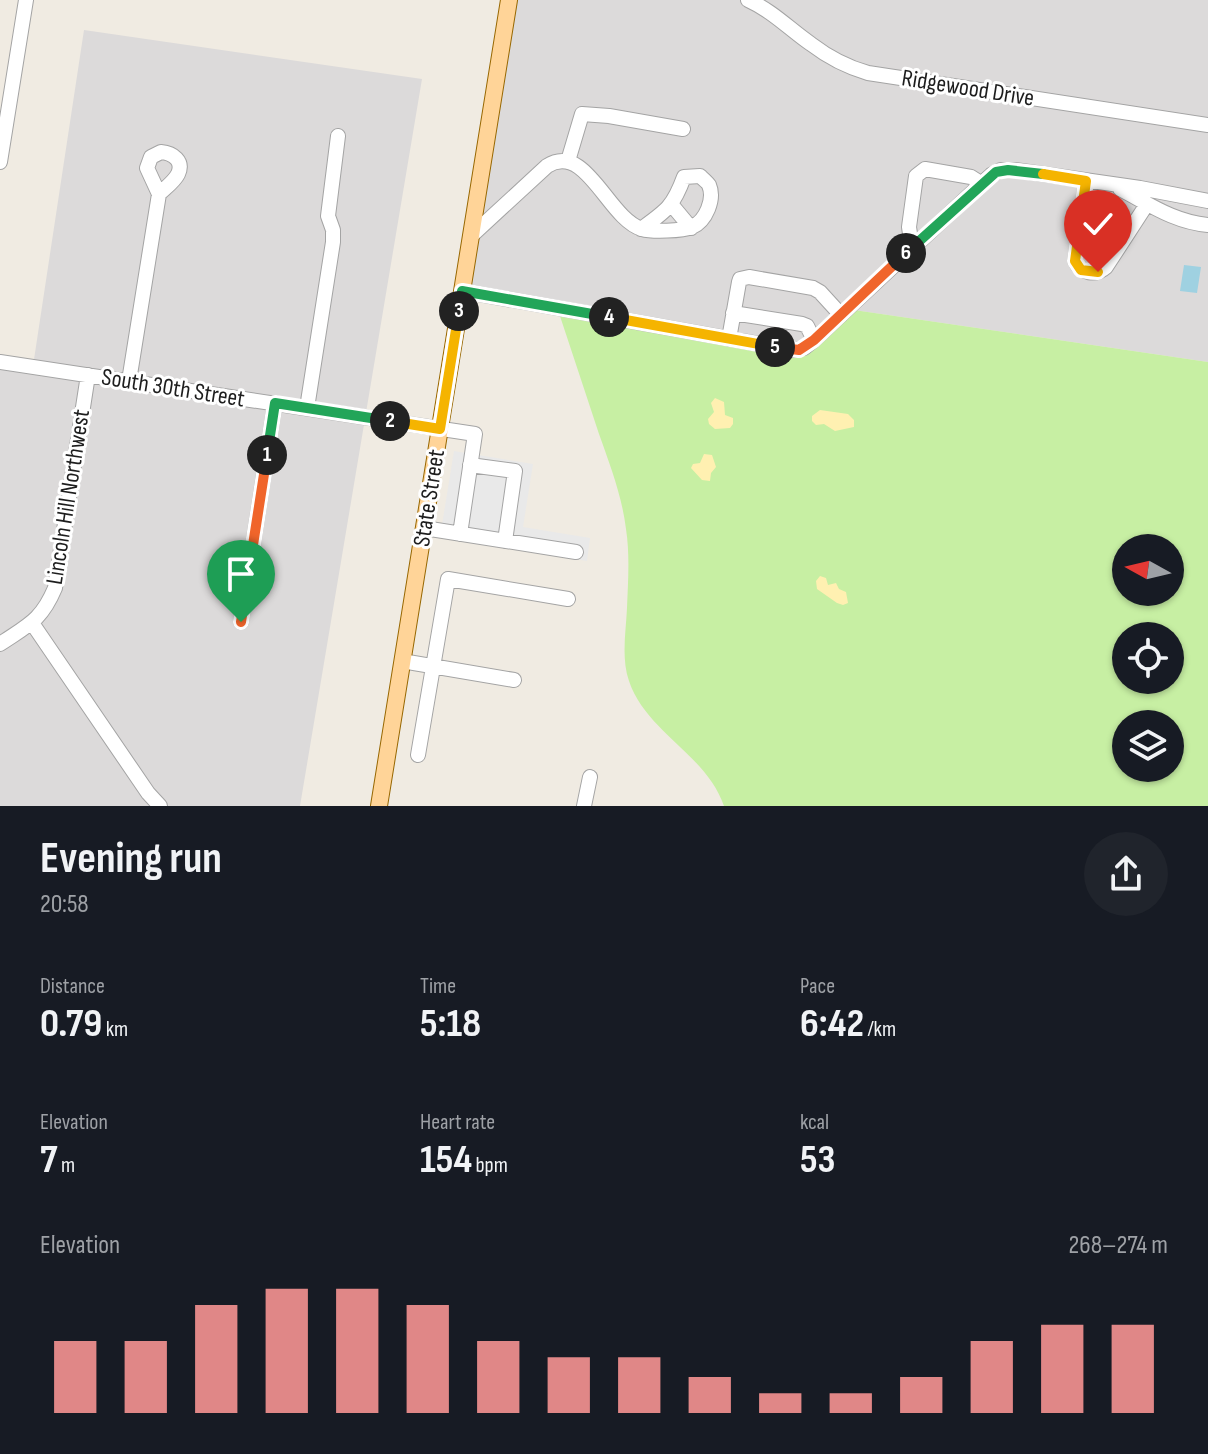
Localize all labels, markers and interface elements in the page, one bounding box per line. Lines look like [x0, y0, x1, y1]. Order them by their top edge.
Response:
street label: Ridgewood Drive [900, 63, 1036, 113]
pin [1064, 190, 1132, 272]
icon: check [1076, 202, 1120, 246]
pin: 6 [886, 233, 926, 273]
text: 6 [901, 239, 911, 266]
pin: 3 [439, 291, 479, 331]
text: 3 [454, 297, 464, 324]
pin: 4 [589, 297, 629, 337]
text: 4 [604, 303, 614, 330]
pin: 5 [755, 327, 795, 367]
text: 5 [770, 333, 780, 360]
street label: South 30th Street [99, 362, 247, 414]
pin: 2 [370, 401, 410, 441]
street label: Lincoln Hill Northwest [40, 407, 96, 587]
text: 2 [385, 407, 395, 434]
pin: 1 [247, 435, 287, 475]
text: 1 [263, 441, 271, 468]
street label: State Street [407, 447, 451, 549]
north arrow [1112, 534, 1184, 606]
map controls [1112, 534, 1184, 782]
pin [207, 540, 275, 622]
icon: arrive [219, 552, 263, 596]
button: locate [1112, 622, 1184, 694]
button: layers [1112, 710, 1184, 782]
text: Evening run [40, 832, 222, 885]
button: share [1084, 832, 1168, 916]
text: 20:58 [40, 889, 89, 920]
text: Distance [40, 973, 105, 1000]
text: Time [420, 973, 456, 1000]
text: Pace [800, 973, 835, 1000]
text: 0.79 [40, 1000, 102, 1048]
text: 5:18 [420, 1000, 481, 1048]
text: 6:42 [800, 1000, 864, 1048]
text: km [102, 1016, 128, 1043]
text: /km [864, 1016, 896, 1043]
text: Elevation [40, 1109, 108, 1136]
text: Heart rate [420, 1109, 495, 1136]
text: kcal [800, 1109, 829, 1136]
text: 7 [40, 1136, 57, 1184]
text: 154 [420, 1136, 472, 1184]
text: 53 [800, 1136, 835, 1184]
text: m [57, 1152, 75, 1179]
text: bpm [472, 1152, 508, 1179]
text: Elevation [40, 1230, 120, 1261]
text: 268–274 m [1069, 1230, 1168, 1261]

